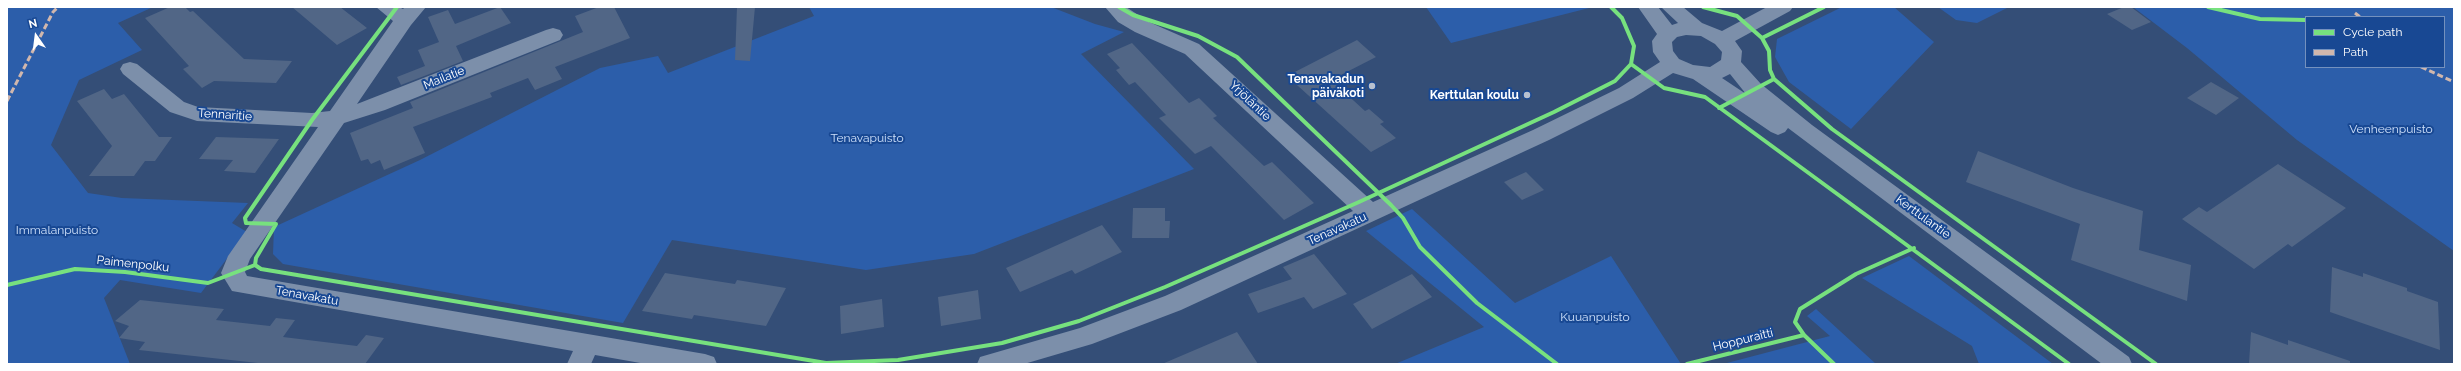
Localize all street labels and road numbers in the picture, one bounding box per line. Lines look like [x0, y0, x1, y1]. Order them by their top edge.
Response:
street label: Mailatie [421, 63, 467, 93]
street label: Yrjöläntie [1226, 78, 1274, 124]
street label: Tennaritie [198, 106, 252, 124]
street label: Kerttulantie [1893, 192, 1953, 242]
street label: Tenavakatu [1305, 210, 1369, 248]
street label: Paimenpolku [96, 253, 170, 275]
street label: Tenavakatu [275, 283, 339, 309]
street label: Hoppuraitti [1711, 326, 1775, 354]

